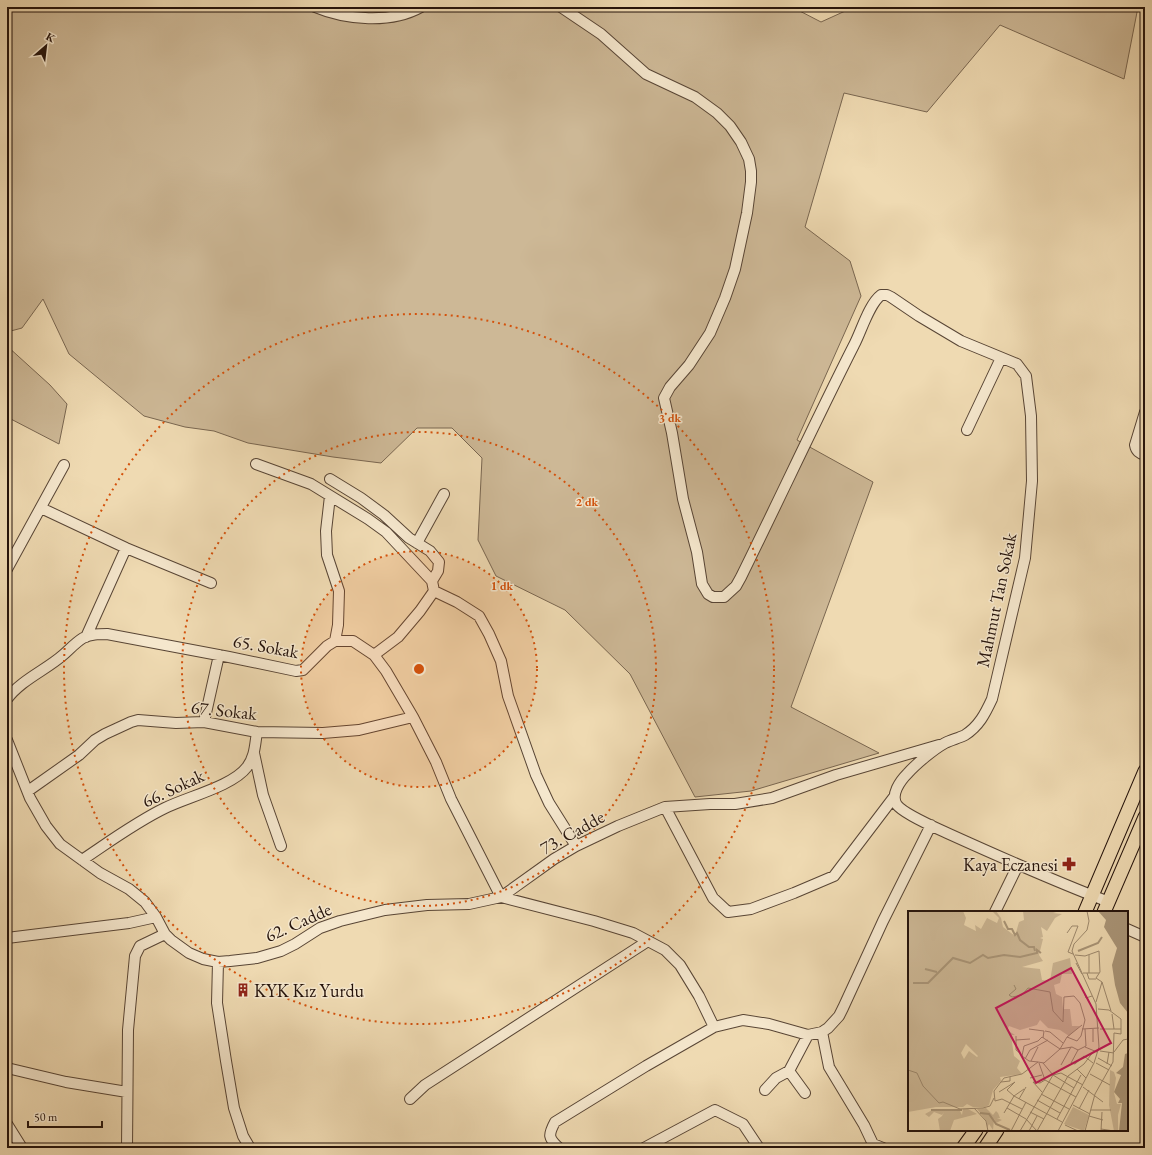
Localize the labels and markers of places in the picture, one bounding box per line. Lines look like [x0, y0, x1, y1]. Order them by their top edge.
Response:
centre of rings [412, 662, 426, 676]
place label: Kaya Eczanesi [963, 853, 1059, 876]
pharmacy icon: Kaya Eczanesi [1061, 856, 1077, 872]
place label: KYK Kız Yurdu [254, 979, 365, 1002]
building icon: KYK Kız Yurdu [235, 982, 251, 998]

